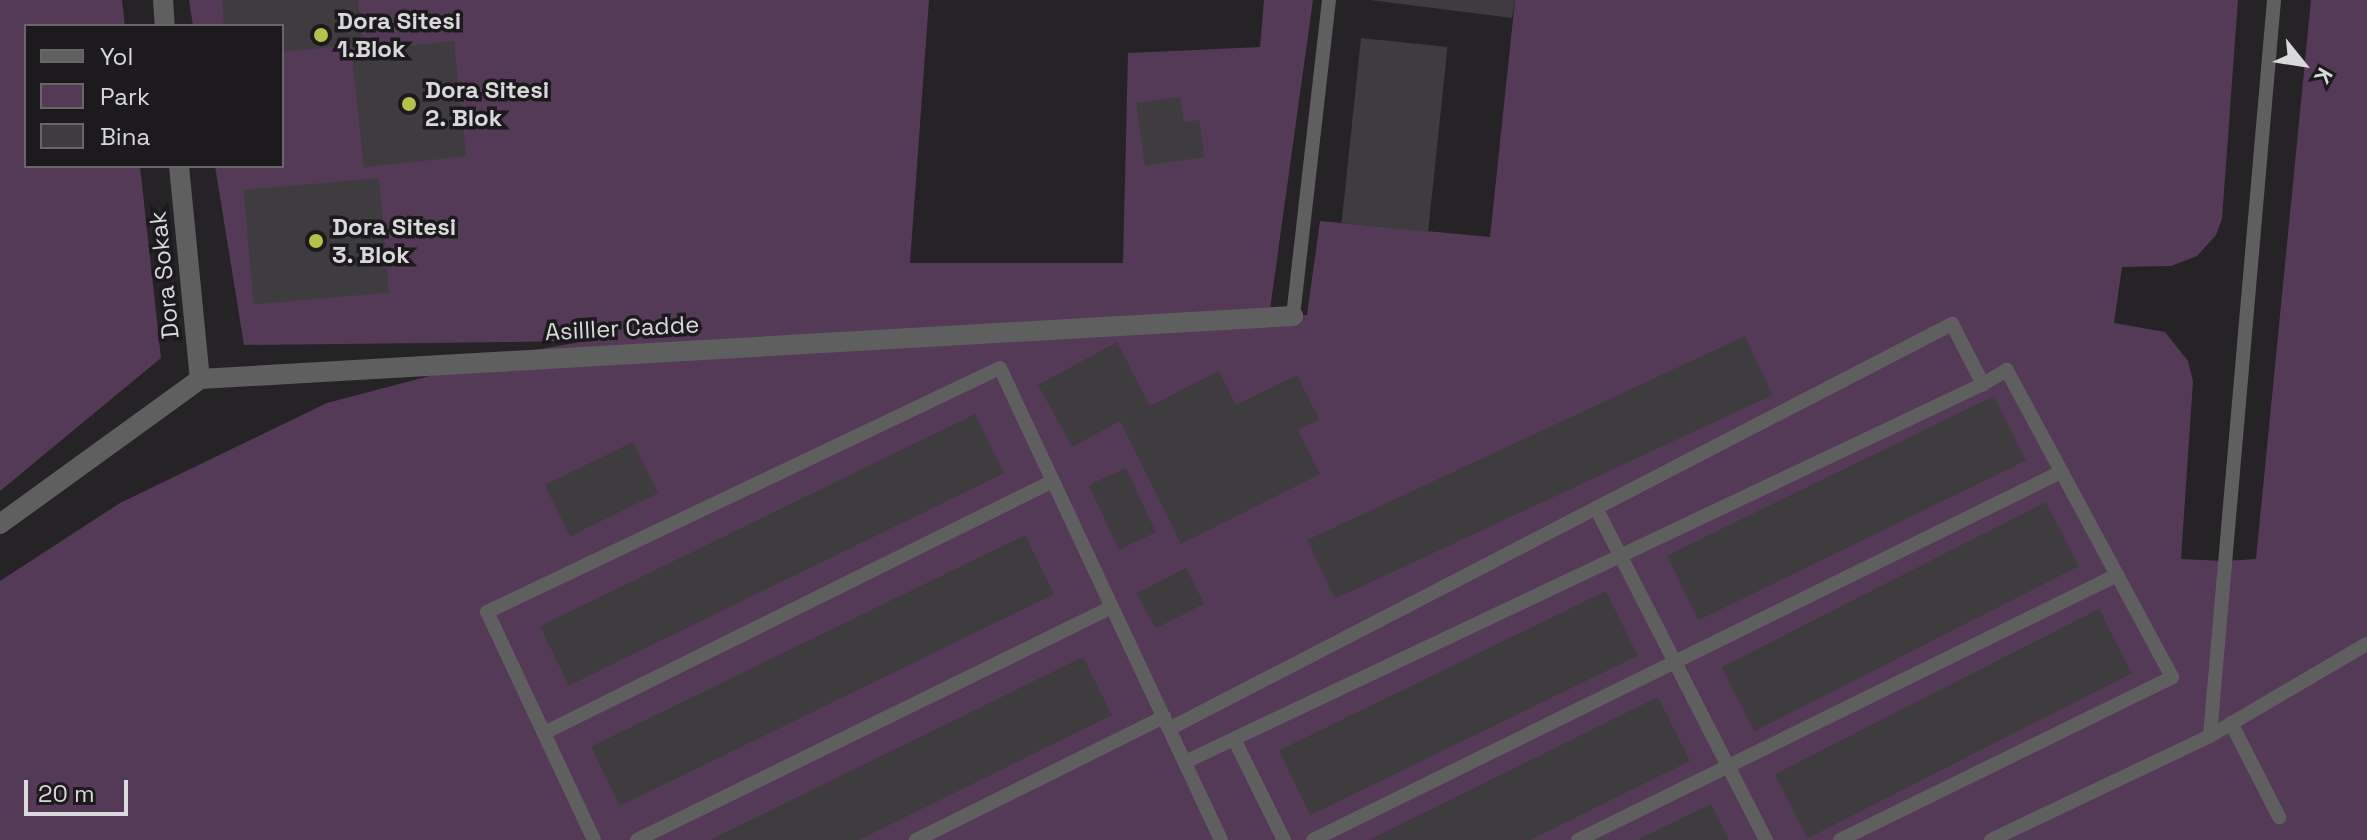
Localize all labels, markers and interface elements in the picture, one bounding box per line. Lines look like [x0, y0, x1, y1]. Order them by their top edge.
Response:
place label: Dora Sitesi 1.Blok [337, 7, 461, 63]
legend [24, 24, 284, 168]
north arrow [2263, 24, 2343, 104]
marker: Dora Sitesi 1.Blok [312, 26, 330, 44]
text: Yol [100, 41, 133, 72]
text: K [2308, 63, 2339, 89]
place label: Dora Sitesi 2. Blok [425, 76, 549, 132]
text: Park [100, 81, 150, 112]
marker: Dora Sitesi 2. Blok [400, 95, 418, 113]
text: Bina [100, 121, 150, 152]
street label: Dora Sokak [143, 210, 185, 340]
place label: Dora Sitesi 3. Blok [332, 213, 456, 269]
marker: Dora Sitesi 3. Blok [307, 232, 325, 250]
street label: Asilller Cadde [544, 310, 700, 346]
scale bar [28, 764, 132, 814]
text: 20 m [38, 778, 95, 809]

